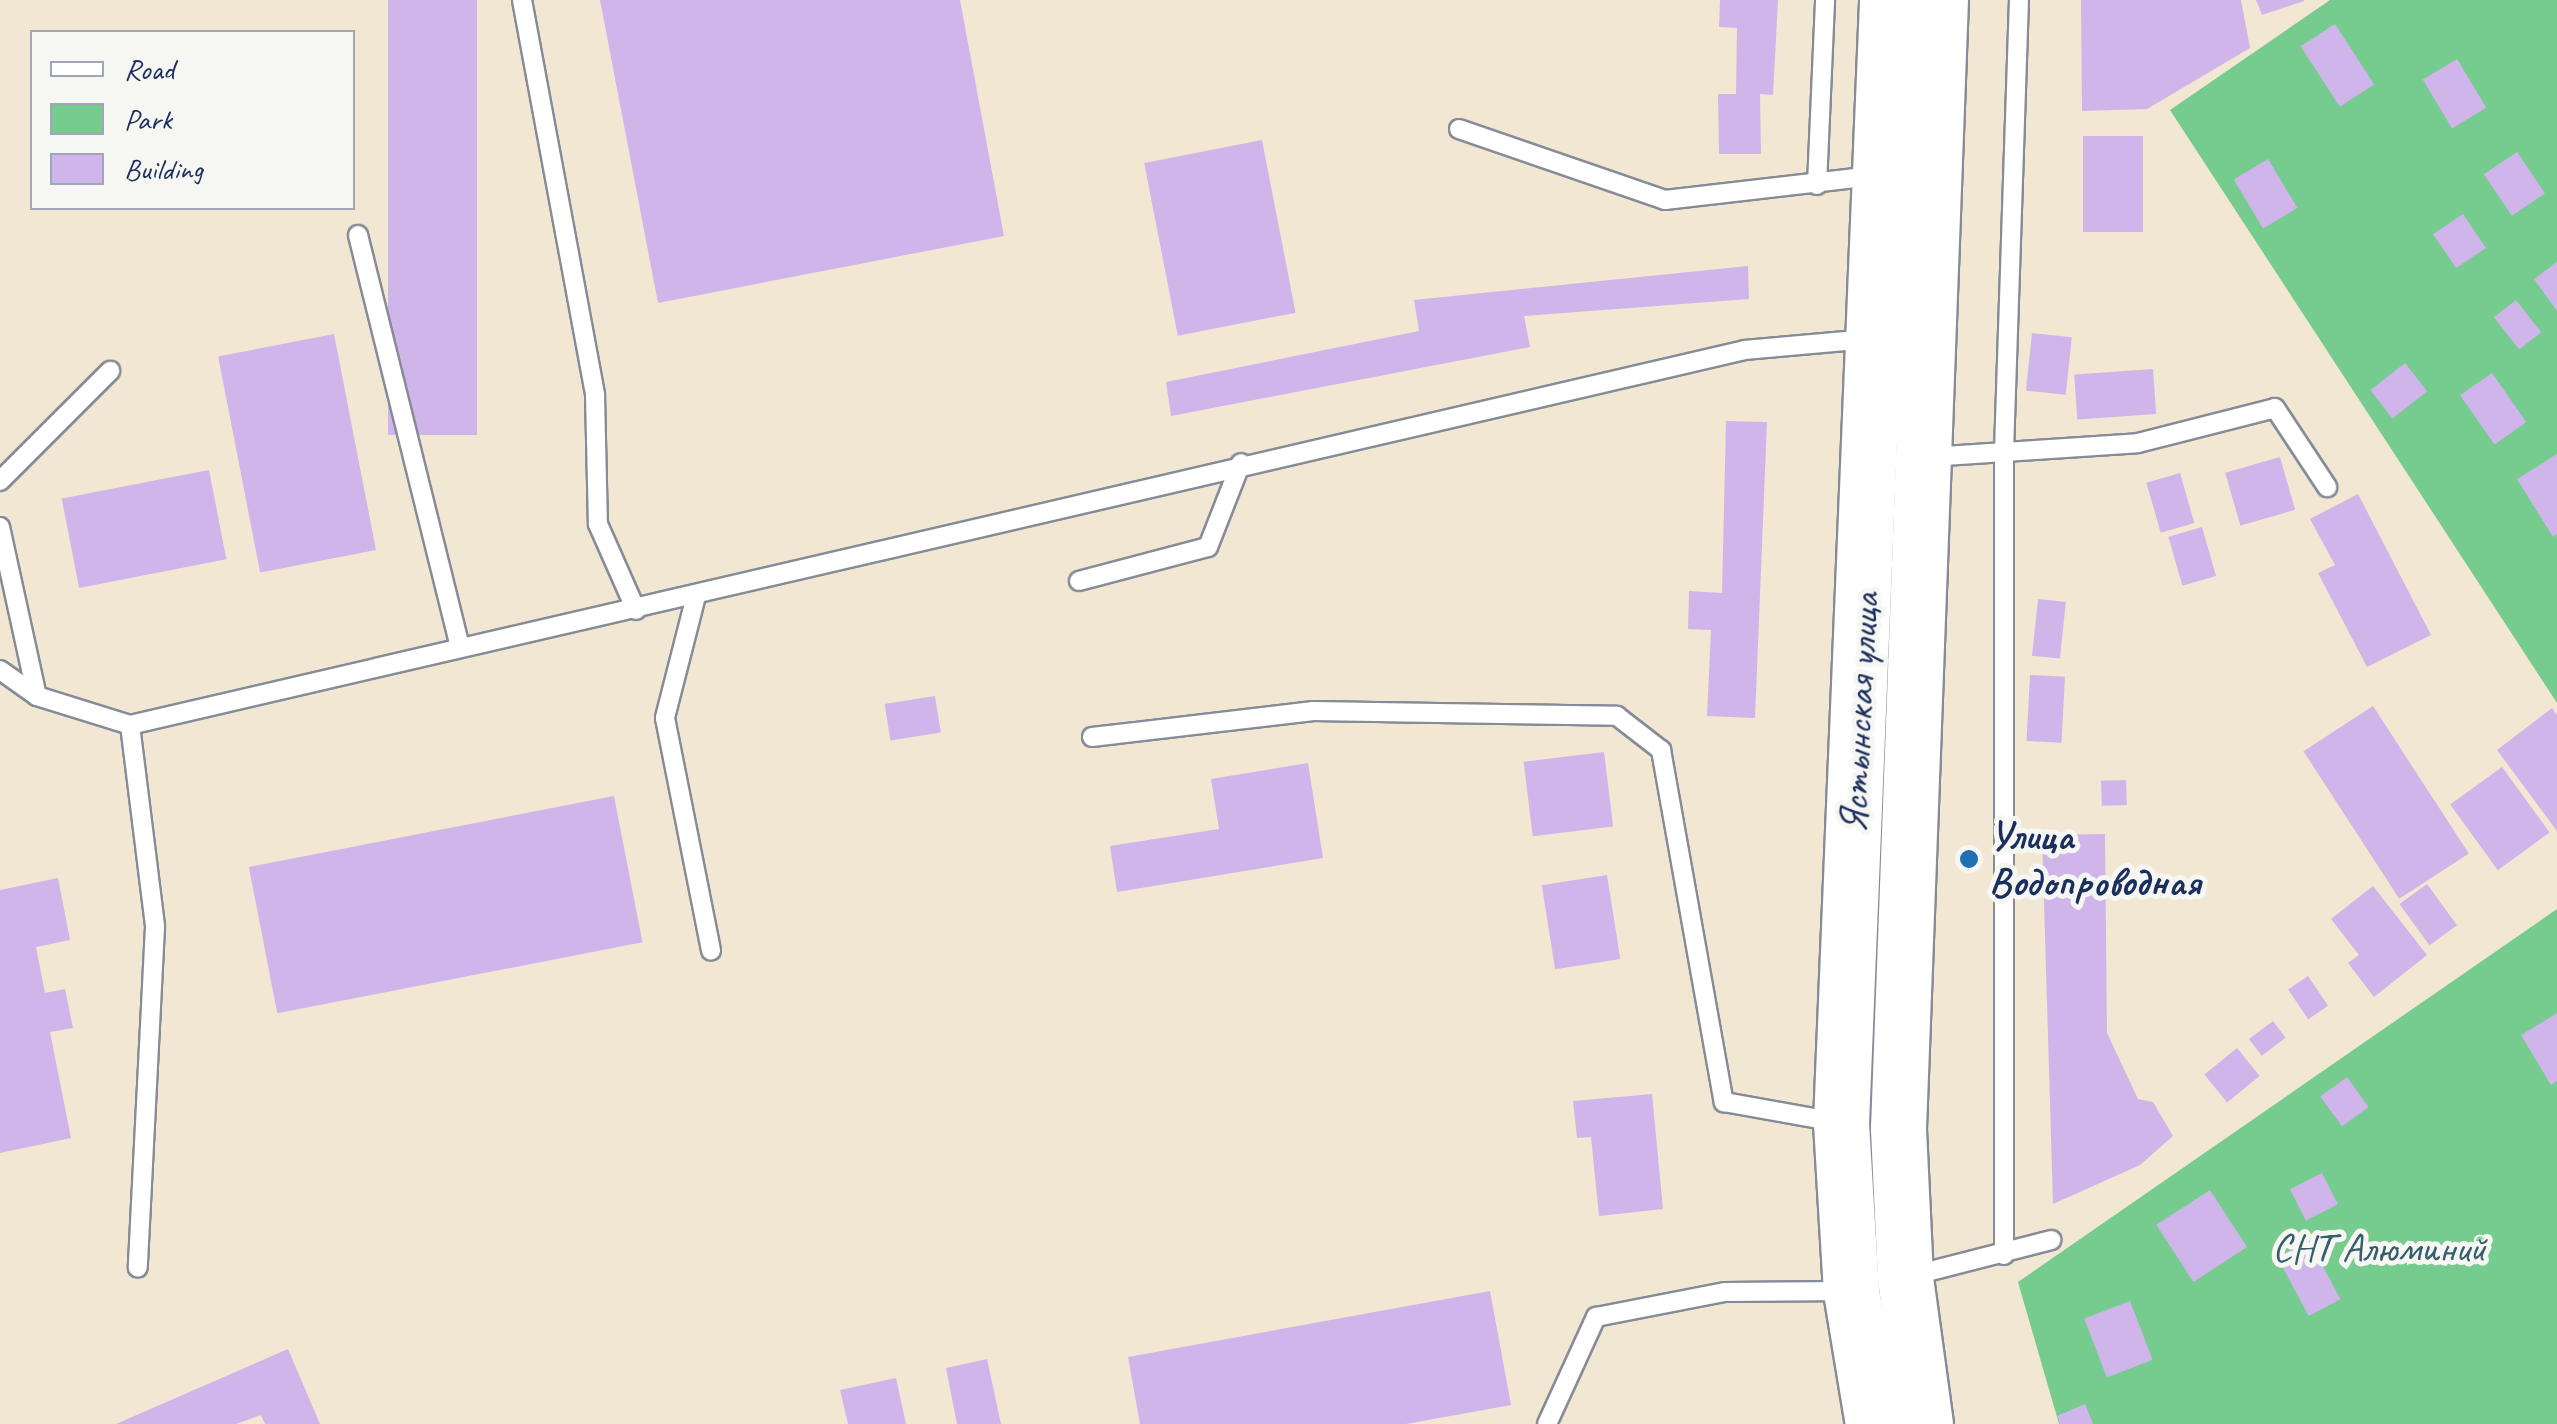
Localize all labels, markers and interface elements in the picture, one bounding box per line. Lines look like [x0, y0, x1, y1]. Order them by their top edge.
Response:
legend [30, 30, 355, 210]
text: Road [124, 50, 174, 88]
text: Park [124, 100, 172, 138]
text: Building [124, 150, 203, 188]
street label: Ястынская улица [1829, 590, 1889, 836]
place label: Улица Водопроводная [1989, 812, 2201, 906]
marker: Улица Водопроводная [1958, 848, 1980, 870]
park label: СНТ Алюминий [2272, 1224, 2486, 1272]

